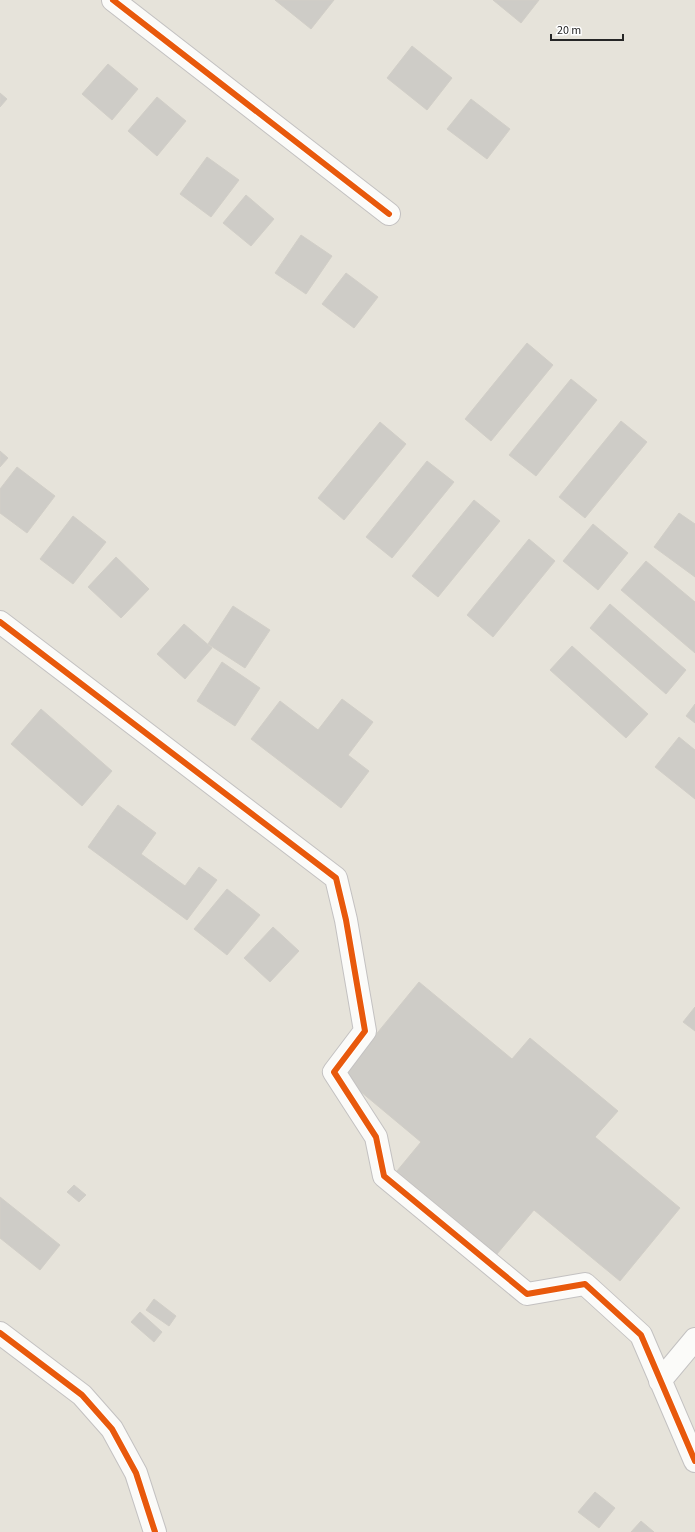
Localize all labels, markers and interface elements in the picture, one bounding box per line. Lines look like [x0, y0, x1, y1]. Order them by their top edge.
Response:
scale bar [551, 16, 623, 42]
text: 20 m [557, 22, 581, 39]

